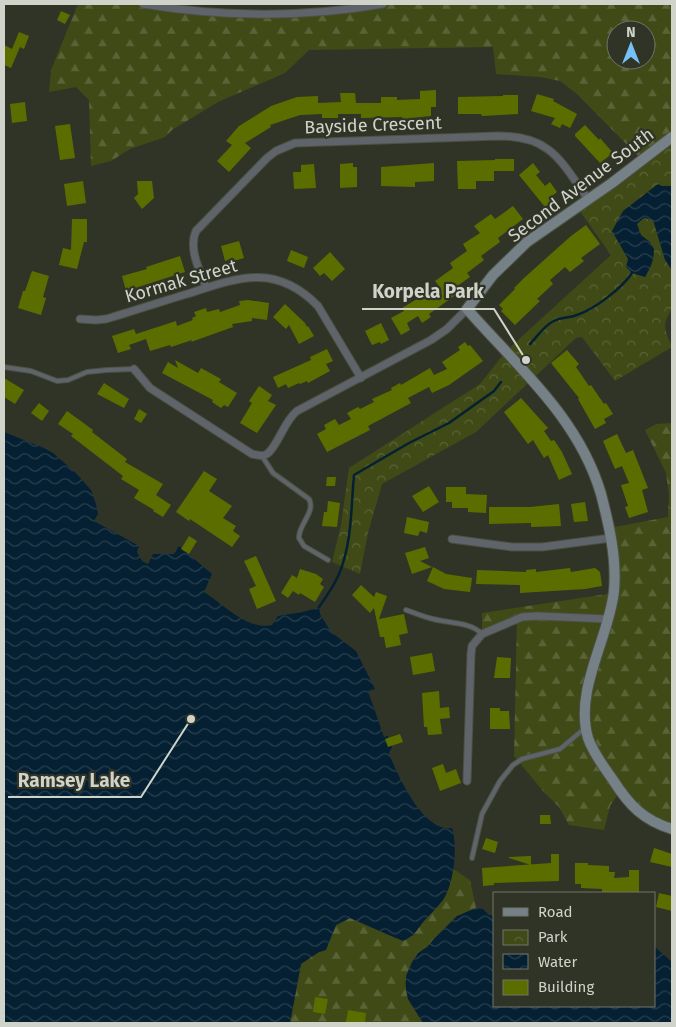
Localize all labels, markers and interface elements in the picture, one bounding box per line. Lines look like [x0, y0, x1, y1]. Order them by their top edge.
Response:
north arrow [606, 20, 656, 70]
text: N [626, 24, 636, 41]
street label: Bayside Crescent [304, 112, 443, 138]
street label: Second Avenue South [504, 123, 658, 247]
street label: Kormak Street [122, 254, 240, 308]
callout: Korpela Park [362, 275, 494, 309]
text: Korpela Park [372, 280, 484, 303]
callout: Ramsey Lake [8, 763, 141, 797]
text: Ramsey Lake [18, 769, 130, 792]
legend [493, 892, 656, 1007]
text: Road [538, 903, 573, 921]
text: Park [538, 928, 568, 946]
text: Water [538, 953, 577, 971]
text: Building [538, 978, 594, 996]

